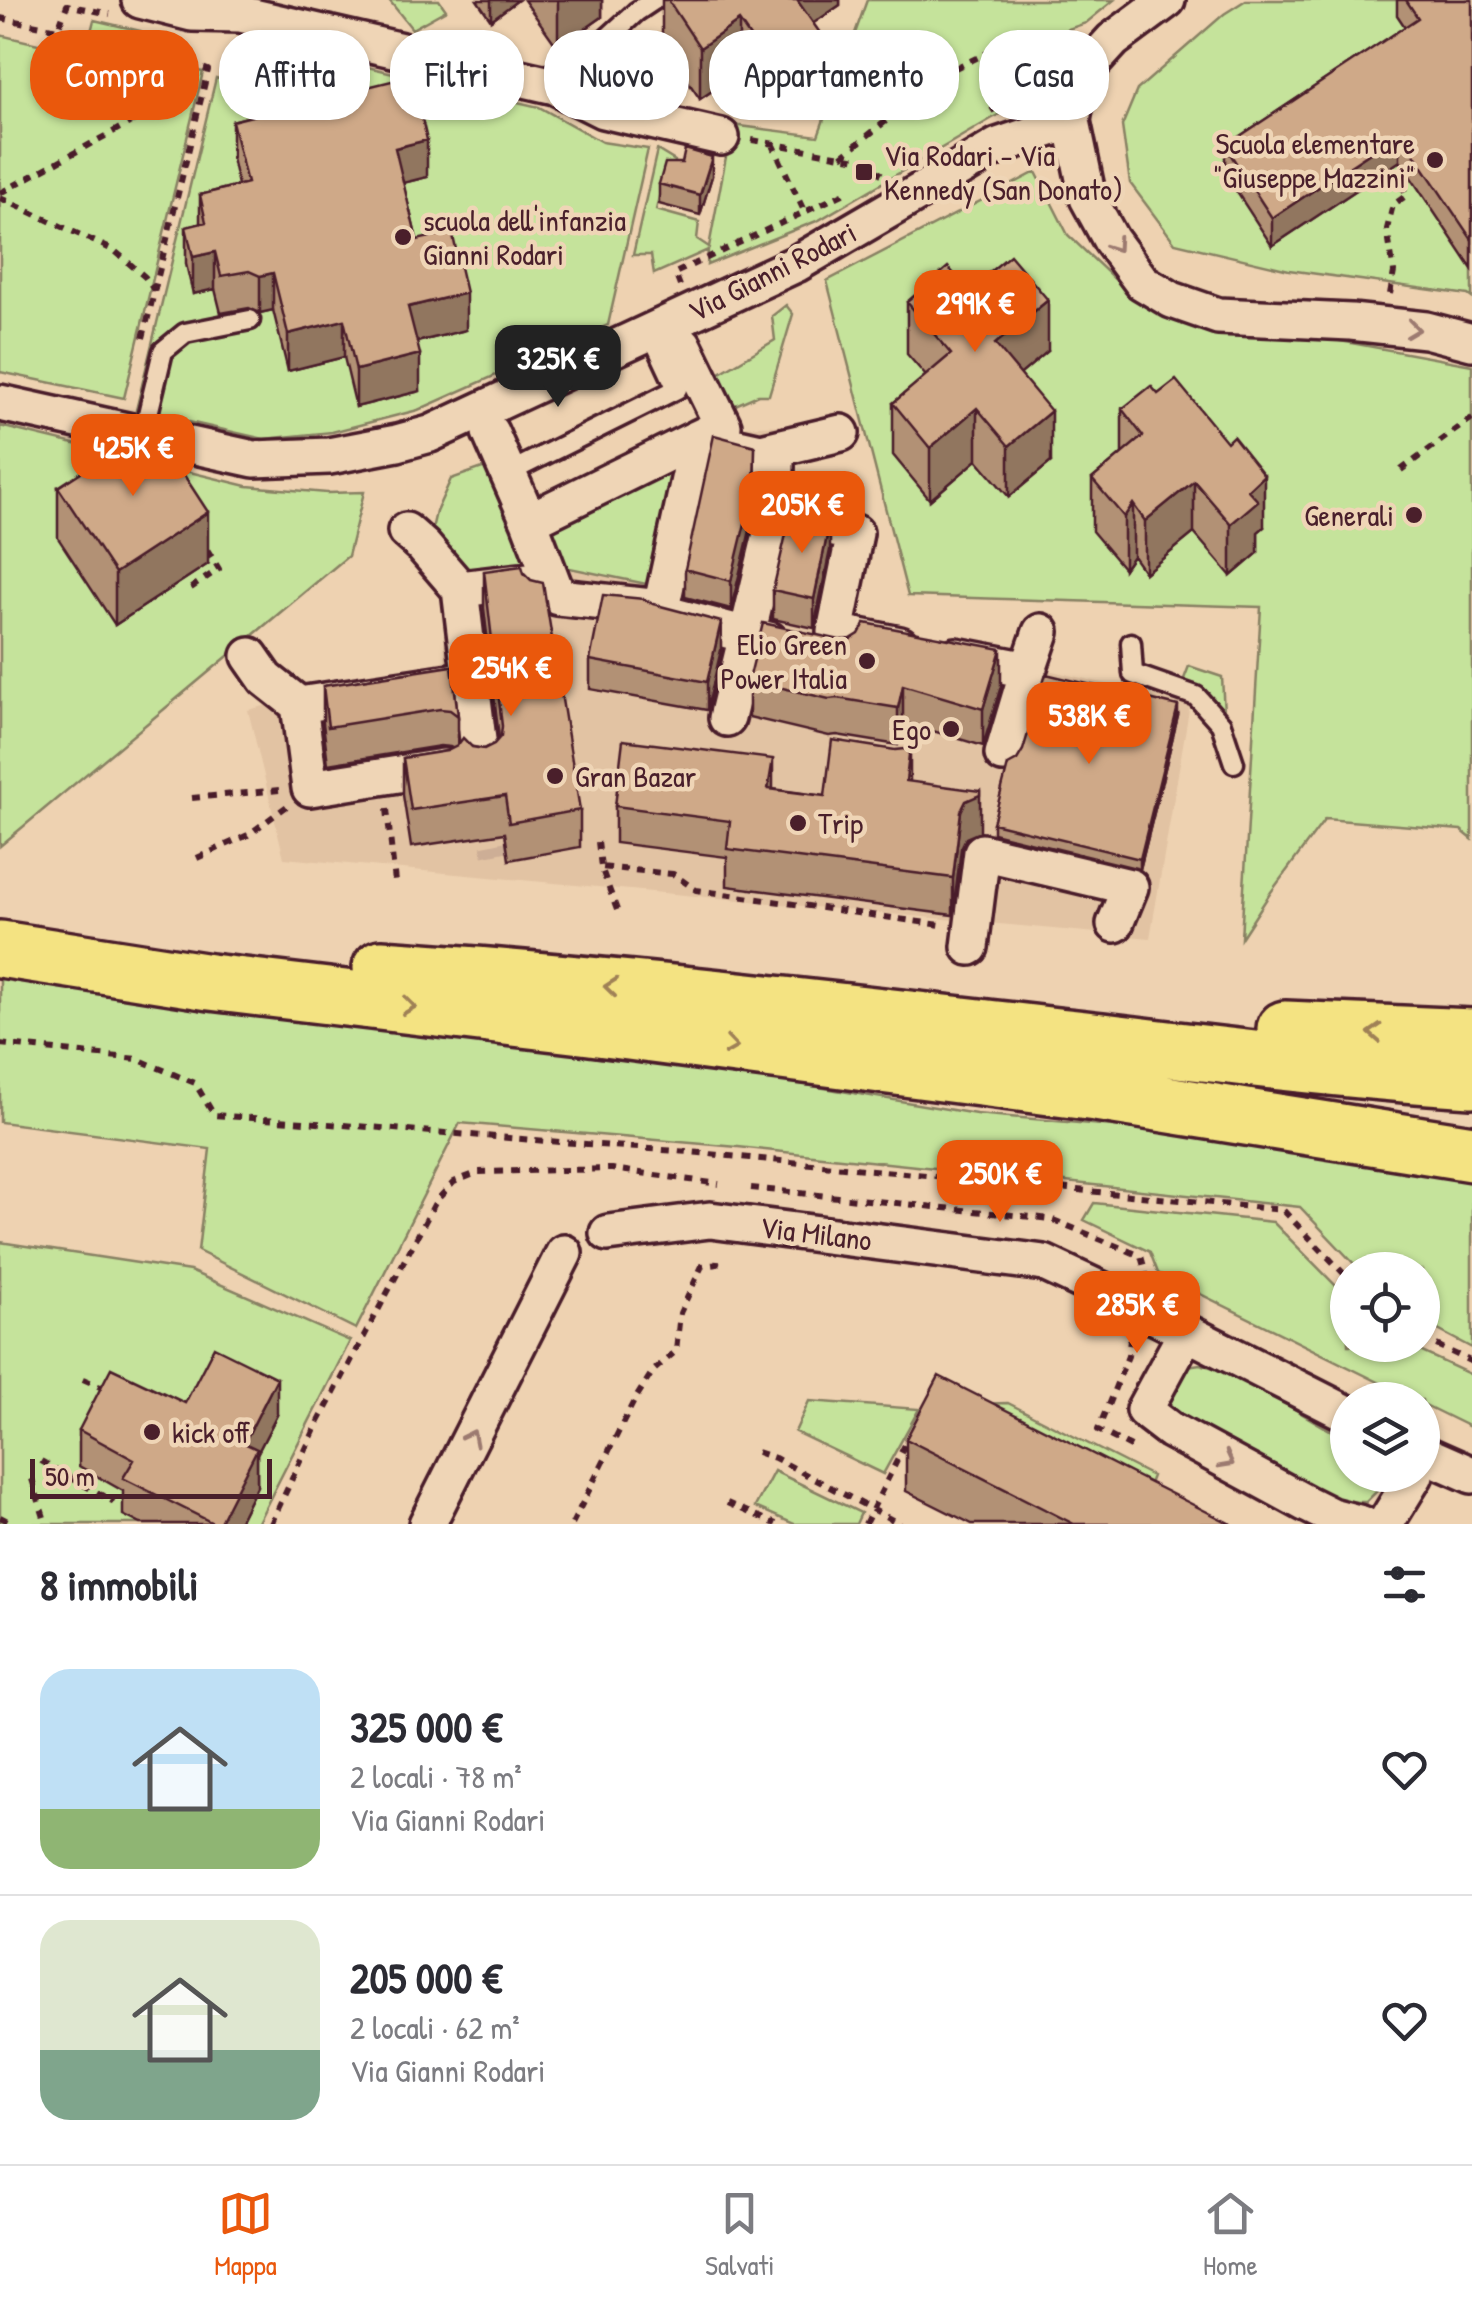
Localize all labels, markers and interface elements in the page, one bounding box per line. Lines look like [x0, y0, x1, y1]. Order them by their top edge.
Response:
chip: Compra [30, 30, 199, 120]
chip: Affitta [219, 30, 370, 120]
chip: Filtri [390, 30, 524, 120]
chip: Nuovo [544, 30, 689, 120]
chip: Appartamento [709, 30, 959, 120]
chip: Casa [979, 30, 1109, 120]
place label: Scuola elementare "Giuseppe Mazzini" [1213, 123, 1415, 197]
place label: Via Rodari - Via Kennedy (San Donato) [884, 135, 1123, 209]
marker: Scuola elementare "Giuseppe Mazzini" [1424, 149, 1446, 171]
marker: Via Rodari - Via Kennedy (San Donato) [853, 161, 875, 183]
place label: scuola dell'infanzia Gianni Rodari [423, 200, 626, 274]
street label: Via Gianni Rodari [681, 212, 863, 330]
marker: scuola dell'infanzia Gianni Rodari [392, 226, 414, 248]
one-way arrow [1103, 233, 1121, 252]
pin: 299K € [894, 270, 1056, 355]
text: 299K € [936, 281, 1014, 324]
one-way arrow [1405, 318, 1421, 339]
pin: 325K € [477, 325, 639, 410]
text: 325K € [517, 336, 599, 379]
pin: 425K € [52, 414, 214, 499]
text: 425K € [93, 425, 173, 468]
pin: 205K € [721, 471, 883, 556]
text: 205K € [761, 482, 843, 525]
place label: Generali [1304, 495, 1394, 535]
marker: Generali [1403, 504, 1425, 526]
place label: Elio Green Power Italia [721, 624, 847, 698]
pin: 254K € [430, 634, 592, 719]
text: 254K € [471, 645, 551, 688]
marker: Elio Green Power Italia [856, 650, 878, 672]
pin: 538K € [1008, 682, 1170, 767]
text: 538K € [1048, 693, 1130, 736]
place label: Ego [892, 709, 931, 749]
marker: Ego [940, 718, 962, 740]
place label: Gran Bazar [575, 756, 697, 796]
marker: Gran Bazar [544, 765, 566, 787]
place label: Trip [818, 803, 863, 843]
marker: Trip [787, 812, 809, 834]
one-way arrow [602, 977, 618, 999]
one-way arrow [401, 995, 417, 1016]
one-way arrow [1366, 1022, 1382, 1043]
one-way arrow [723, 1035, 739, 1056]
pin: 250K € [919, 1140, 1081, 1225]
text: 250K € [959, 1151, 1041, 1194]
street label: Via Milano [758, 1206, 874, 1260]
map controls [1330, 1252, 1440, 1492]
button: locate [1330, 1252, 1440, 1362]
pin: 285K € [1056, 1271, 1218, 1356]
text: 285K € [1096, 1282, 1178, 1325]
button: layers [1330, 1382, 1440, 1492]
place label: kick off [172, 1412, 250, 1452]
marker: kick off [141, 1421, 163, 1443]
one-way arrow [459, 1429, 479, 1447]
one-way arrow [1217, 1449, 1235, 1468]
scale bar [30, 1454, 272, 1498]
text: 50 m [45, 1457, 95, 1495]
text: 8 immobili [40, 1556, 199, 1613]
icon: filters [1377, 1557, 1432, 1612]
text: 325 000 € [350, 1698, 502, 1755]
icon: home [120, 1709, 240, 1829]
icon: heart [1377, 1742, 1432, 1797]
text: 2 locali · 78 m² [350, 1755, 522, 1798]
text: Via Gianni Rodari [350, 1798, 546, 1841]
text: 205 000 € [350, 1949, 502, 2006]
icon: home [120, 1960, 240, 2080]
icon: heart [1377, 1993, 1432, 2048]
text: 2 locali · 62 m² [350, 2006, 520, 2049]
text: Via Gianni Rodari [350, 2049, 546, 2092]
tab: Mappa [214, 2186, 277, 2284]
tab: Salvati [705, 2186, 774, 2284]
tab: Home [1203, 2186, 1258, 2284]

